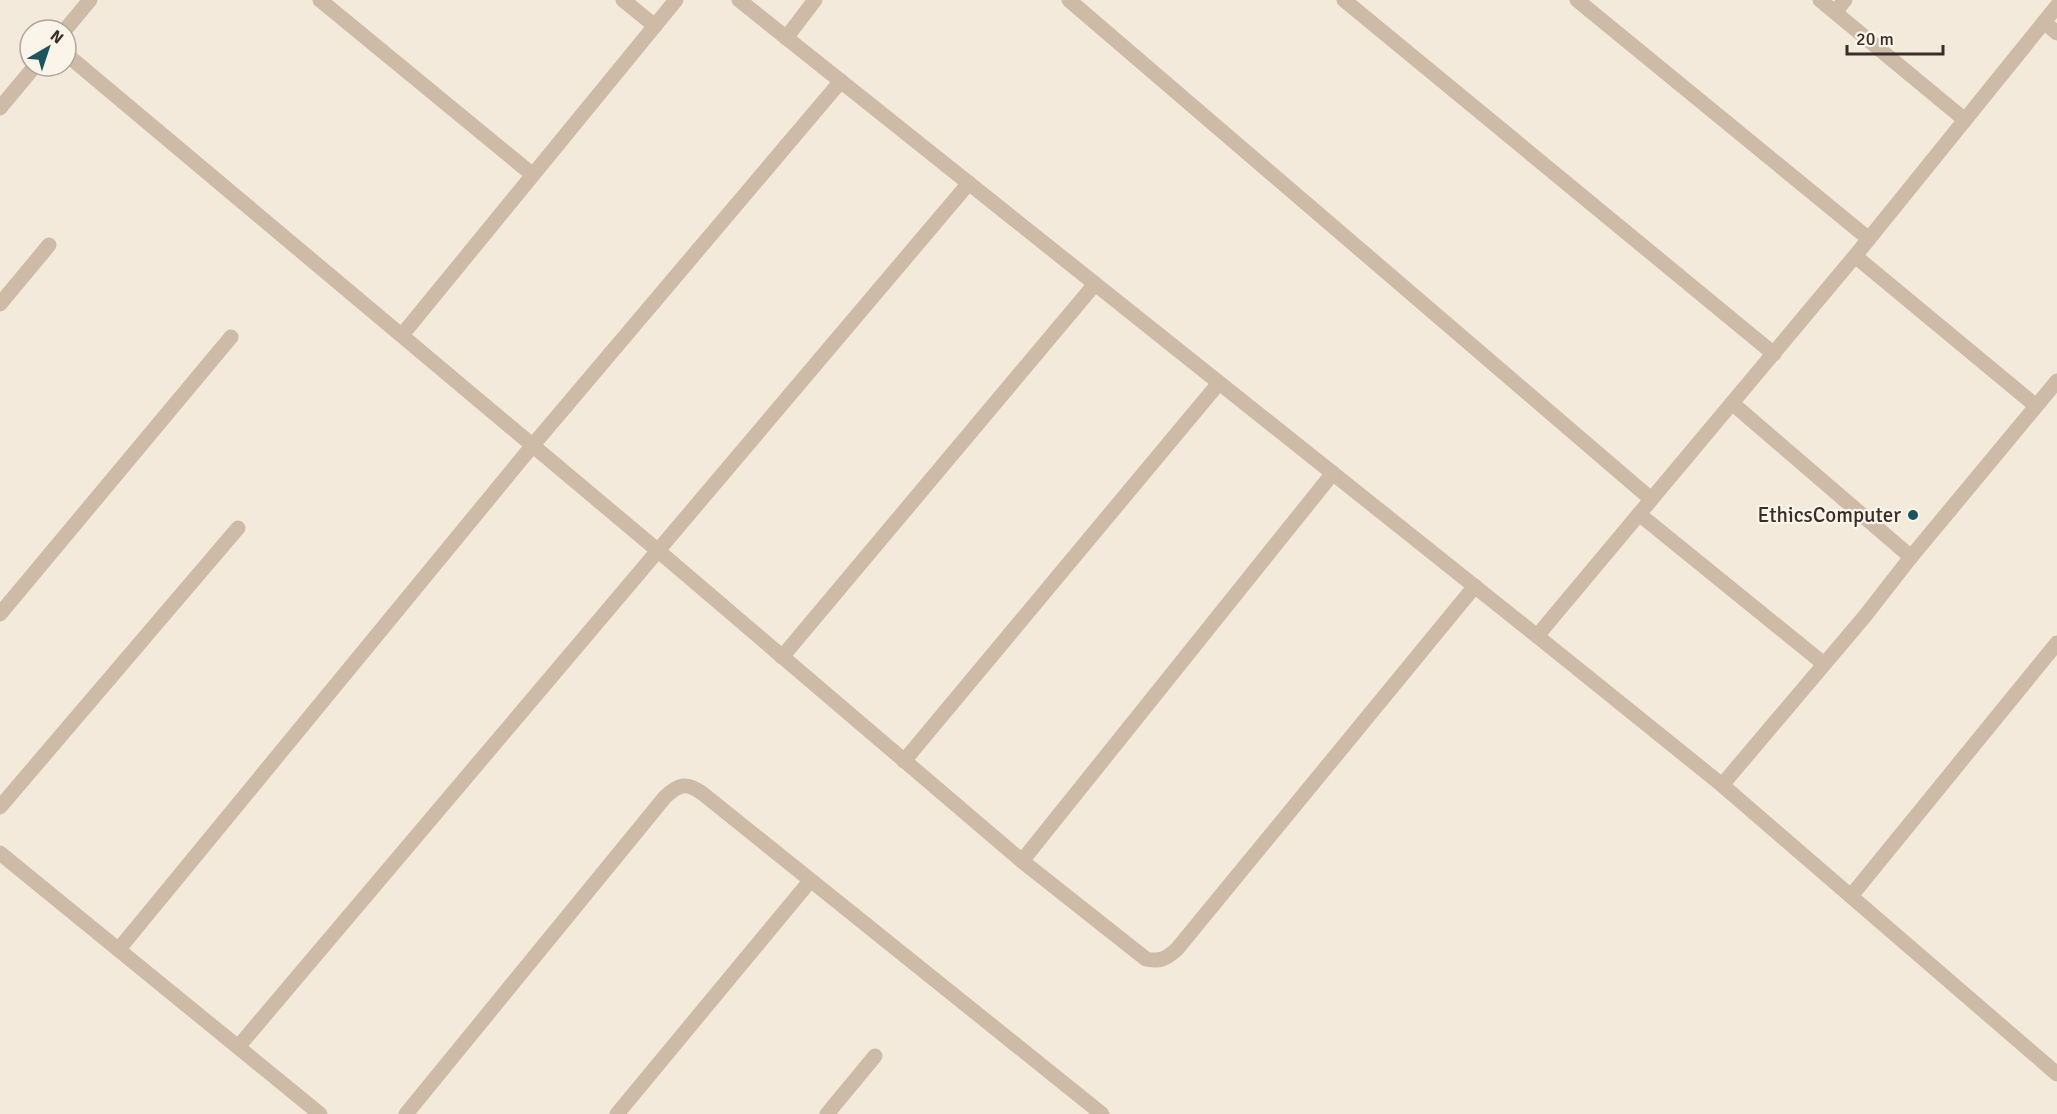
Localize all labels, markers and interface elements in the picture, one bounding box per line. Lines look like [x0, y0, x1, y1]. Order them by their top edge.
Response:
north arrow [18, 18, 78, 78]
scale bar [1847, 18, 1943, 56]
text: N [46, 26, 67, 48]
text: 20 m [1856, 28, 1894, 50]
place label: EthicsComputer [1758, 502, 1901, 528]
marker: EthicsComputer [1906, 508, 1920, 522]

